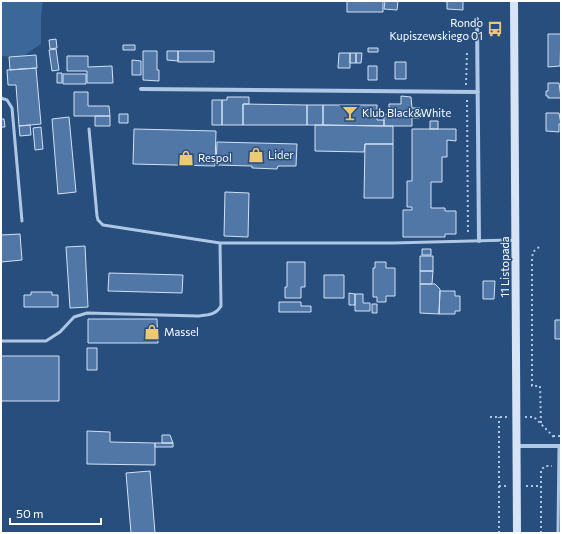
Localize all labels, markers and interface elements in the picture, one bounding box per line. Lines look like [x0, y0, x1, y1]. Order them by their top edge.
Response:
place label: Rondo Kupiszewskiego 01 [389, 16, 483, 42]
bus stop icon: Rondo Kupiszewskiego 01 [486, 20, 504, 38]
bar icon: Klub Black&White [341, 104, 359, 122]
place label: Klub Black&White [362, 106, 452, 119]
shop icon: Lider [247, 146, 265, 164]
place label: Lider [268, 148, 294, 161]
shop icon: Respol [177, 149, 195, 167]
place label: Respol [198, 151, 232, 164]
street label: 11 Listopada [498, 237, 511, 297]
shop icon: Massel [143, 323, 161, 341]
place label: Massel [164, 325, 199, 338]
scale bar [10, 500, 101, 526]
text: 50 m [16, 506, 44, 520]

